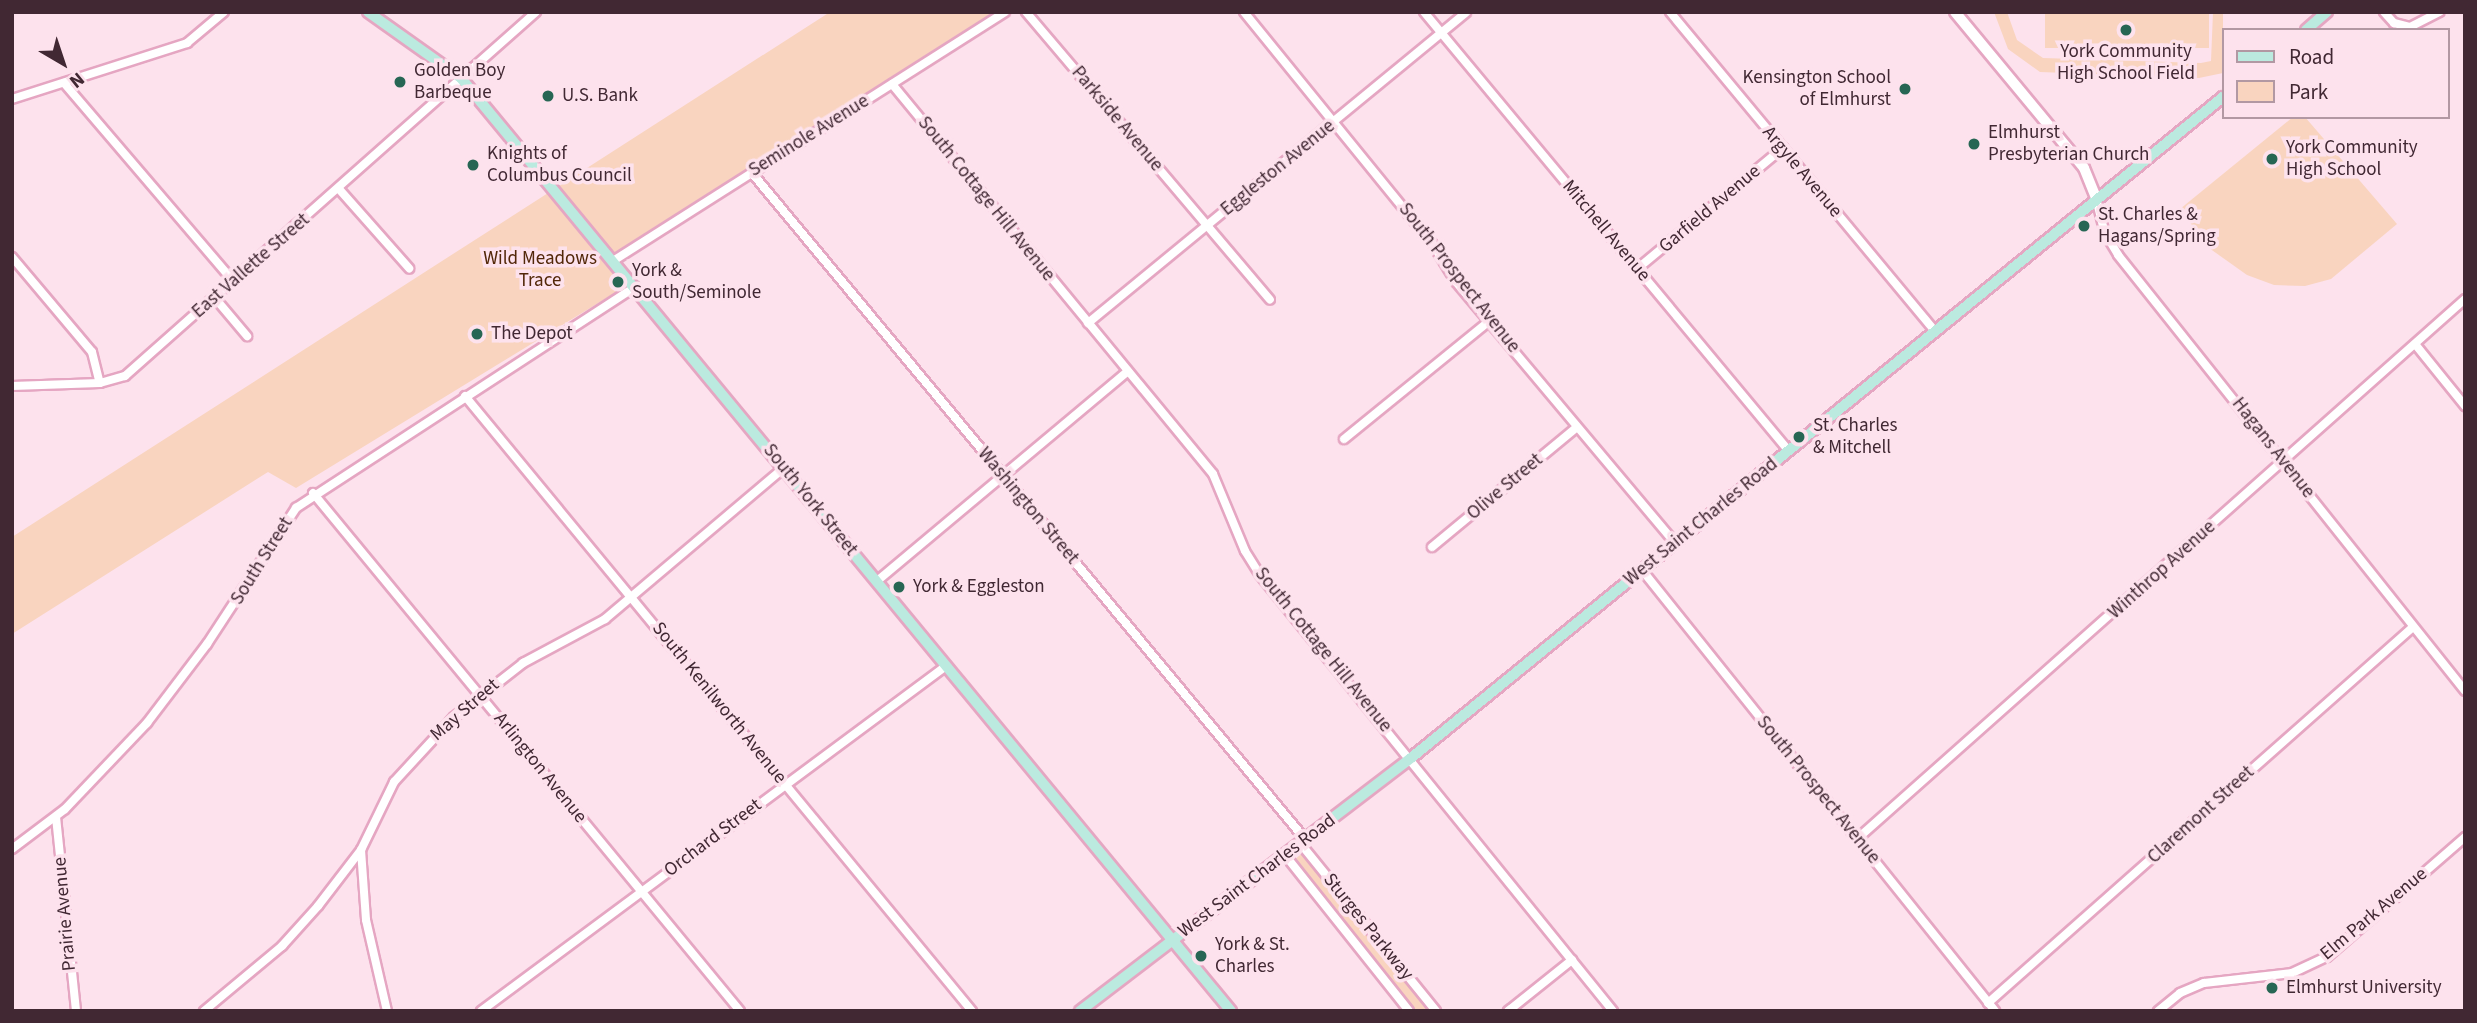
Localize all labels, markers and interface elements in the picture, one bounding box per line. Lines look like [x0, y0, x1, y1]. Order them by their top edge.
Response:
marker: York Community High School Field [2118, 22, 2134, 38]
north arrow [28, 28, 98, 98]
legend [2222, 28, 2449, 119]
place label: York Community High School Field [2057, 41, 2195, 85]
text: Road [2289, 42, 2334, 72]
place label: Golden Boy Barbeque [414, 60, 505, 104]
street label: Parkside Avenue [1066, 62, 1168, 176]
text: N [63, 65, 90, 94]
place label: Kensington School of Elmhurst [1742, 67, 1891, 111]
marker: Golden Boy Barbeque [392, 74, 408, 90]
text: Park [2289, 77, 2328, 107]
marker: Kensington School of Elmhurst [1897, 81, 1913, 97]
place label: U.S. Bank [562, 85, 638, 107]
marker: U.S. Bank [540, 88, 556, 104]
street label: Seminole Avenue [745, 90, 873, 182]
street label: South Cottage Hill Avenue [912, 112, 1060, 286]
street label: Eggleston Avenue [1216, 115, 1340, 221]
street label: Argyle Avenue [1757, 122, 1847, 222]
place label: Elmhurst Presbyterian Church [1988, 122, 2149, 166]
marker: Elmhurst Presbyterian Church [1966, 136, 1982, 152]
place label: York Community High School [2286, 137, 2418, 181]
place label: Knights of Columbus Council [487, 143, 632, 187]
marker: York Community High School [2264, 151, 2280, 167]
marker: Knights of Columbus Council [465, 157, 481, 173]
street label: Garfield Avenue [1655, 160, 1765, 258]
street label: Mitchell Avenue [1557, 176, 1655, 286]
street label: South Prospect Avenue [1393, 199, 1525, 357]
place label: St. Charles & Hagans/Spring [2098, 204, 2216, 248]
street label: East Vallette Street [188, 209, 314, 323]
marker: St. Charles & Hagans/Spring [2076, 218, 2092, 234]
park label: Wild Meadows Trace [483, 248, 597, 292]
place label: York & South/Seminole [632, 260, 761, 304]
marker: York & South/Seminole [610, 274, 626, 290]
place label: The Depot [491, 323, 573, 345]
marker: The Depot [469, 326, 485, 342]
street label: Hagans Avenue [2227, 393, 2319, 503]
place label: St. Charles & Mitchell [1813, 415, 1897, 459]
marker: St. Charles & Mitchell [1791, 429, 1807, 445]
street label: South York Street [758, 439, 862, 561]
street label: Washington Street [973, 443, 1083, 569]
street label: Olive Street [1463, 449, 1547, 525]
street label: West Saint Charles Road [1619, 453, 1783, 591]
street label: South Street [226, 513, 298, 609]
street label: Winthrop Avenue [2104, 516, 2220, 624]
street label: South Cottage Hill Avenue [1249, 563, 1397, 737]
place label: York & Eggleston [913, 576, 1045, 598]
marker: York & Eggleston [891, 579, 907, 595]
street label: South Kenilworth Avenue [647, 618, 791, 788]
street label: May Street [426, 674, 504, 746]
street label: Arlington Avenue [488, 708, 592, 828]
street label: South Prospect Avenue [1751, 711, 1885, 869]
street label: Claremont Street [2143, 761, 2259, 869]
street label: Orchard Street [660, 794, 766, 882]
street label: West Saint Charles Road [1174, 809, 1340, 943]
street label: Prairie Avenue [49, 856, 81, 972]
street label: Elm Park Avenue [2316, 863, 2432, 965]
street label: Sturges Parkway [1318, 869, 1418, 985]
place label: York & St. Charles [1215, 934, 1290, 978]
marker: York & St. Charles [1193, 948, 1209, 964]
place label: Elmhurst University [2286, 977, 2442, 999]
marker: Elmhurst University [2264, 980, 2280, 996]

